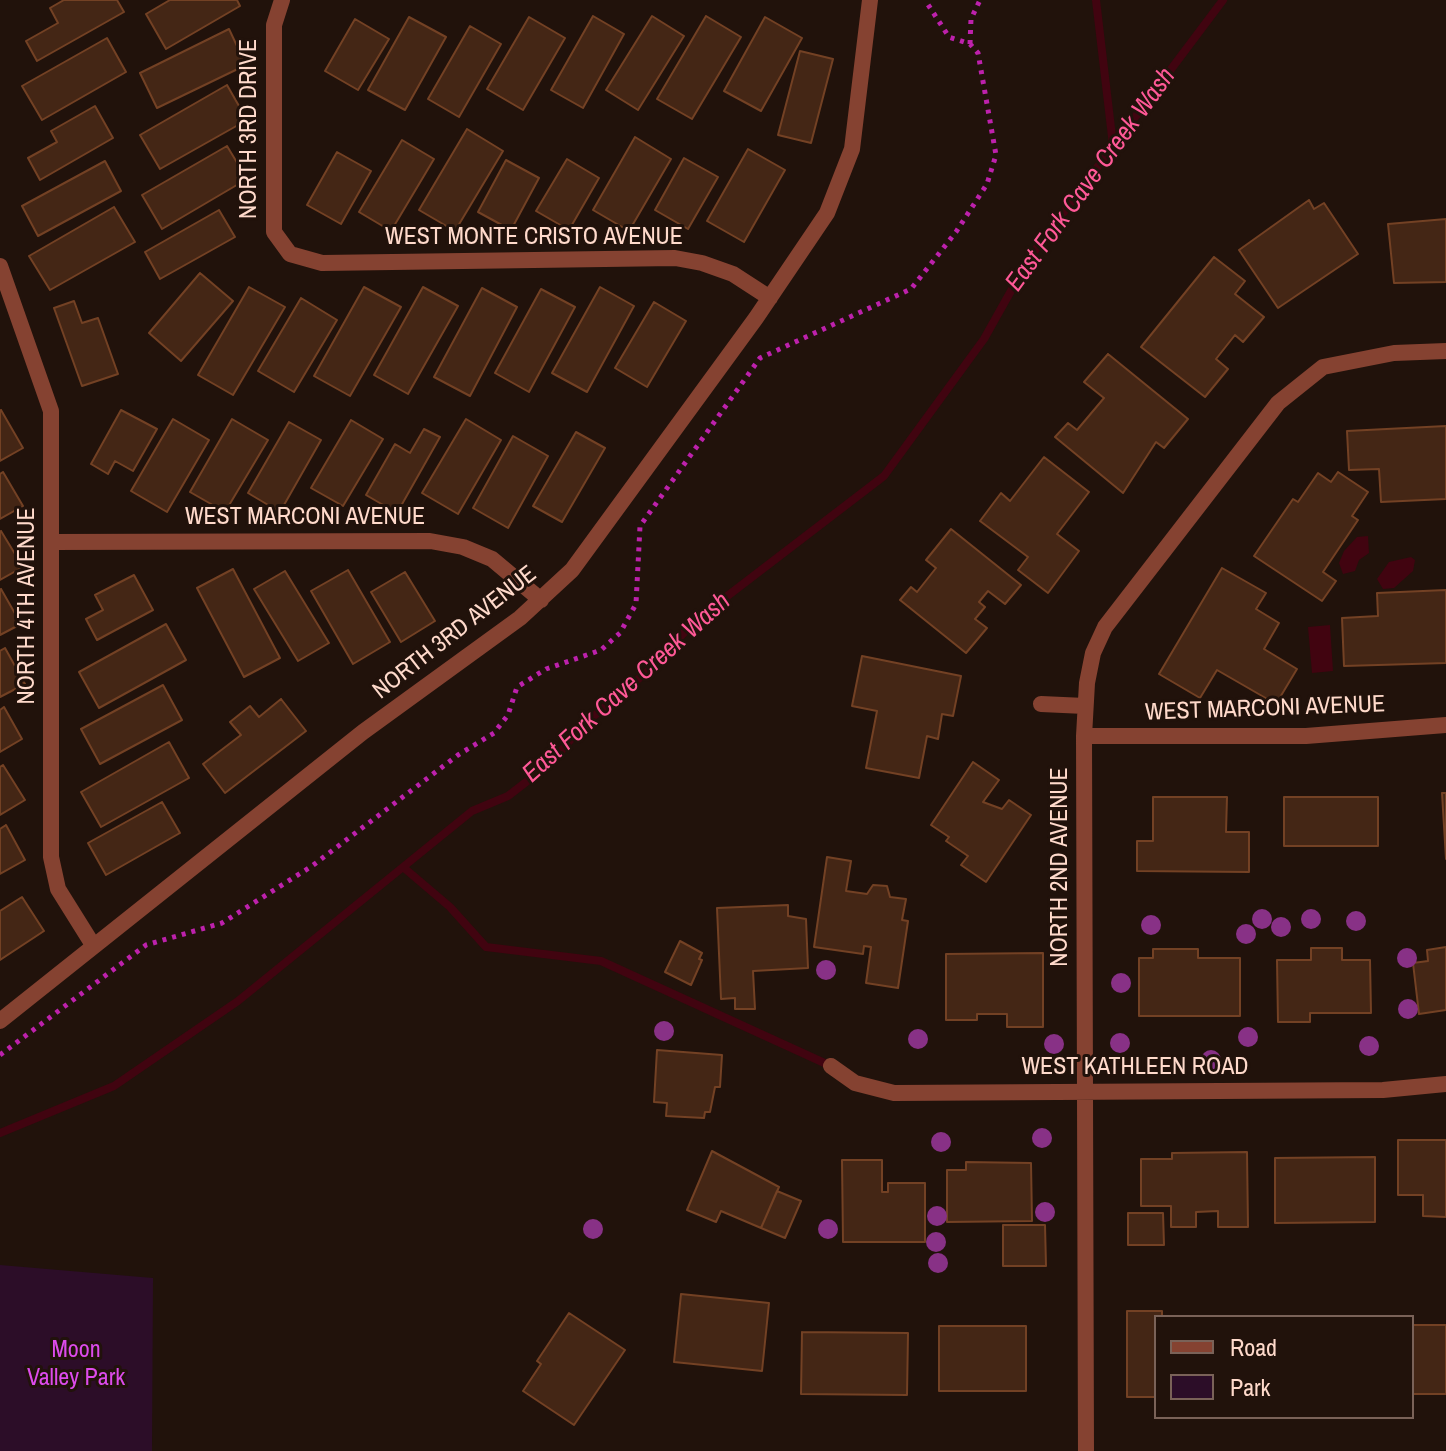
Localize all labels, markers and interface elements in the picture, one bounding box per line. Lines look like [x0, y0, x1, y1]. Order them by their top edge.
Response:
street label: NORTH 3RD DRIVE [236, 39, 264, 219]
water label: East Fork Cave Creek Wash [999, 62, 1183, 298]
street label: WEST MONTE CRISTO AVENUE [385, 224, 683, 252]
street label: WEST MARCONI AVENUE [185, 504, 425, 532]
street label: NORTH 4TH AVENUE [14, 507, 42, 705]
street label: NORTH 3RD AVENUE [368, 560, 542, 706]
water label: East Fork Cave Creek Wash [517, 586, 737, 790]
street label: WEST MARCONI AVENUE [1144, 690, 1386, 728]
street label: NORTH 2ND AVENUE [1047, 767, 1075, 967]
street label: WEST KATHLEEN ROAD [1021, 1054, 1249, 1082]
legend [1154, 1315, 1414, 1419]
text: Road [1230, 1331, 1277, 1363]
park label: Moon Valley Park [27, 1337, 125, 1393]
text: Park [1230, 1371, 1270, 1403]

